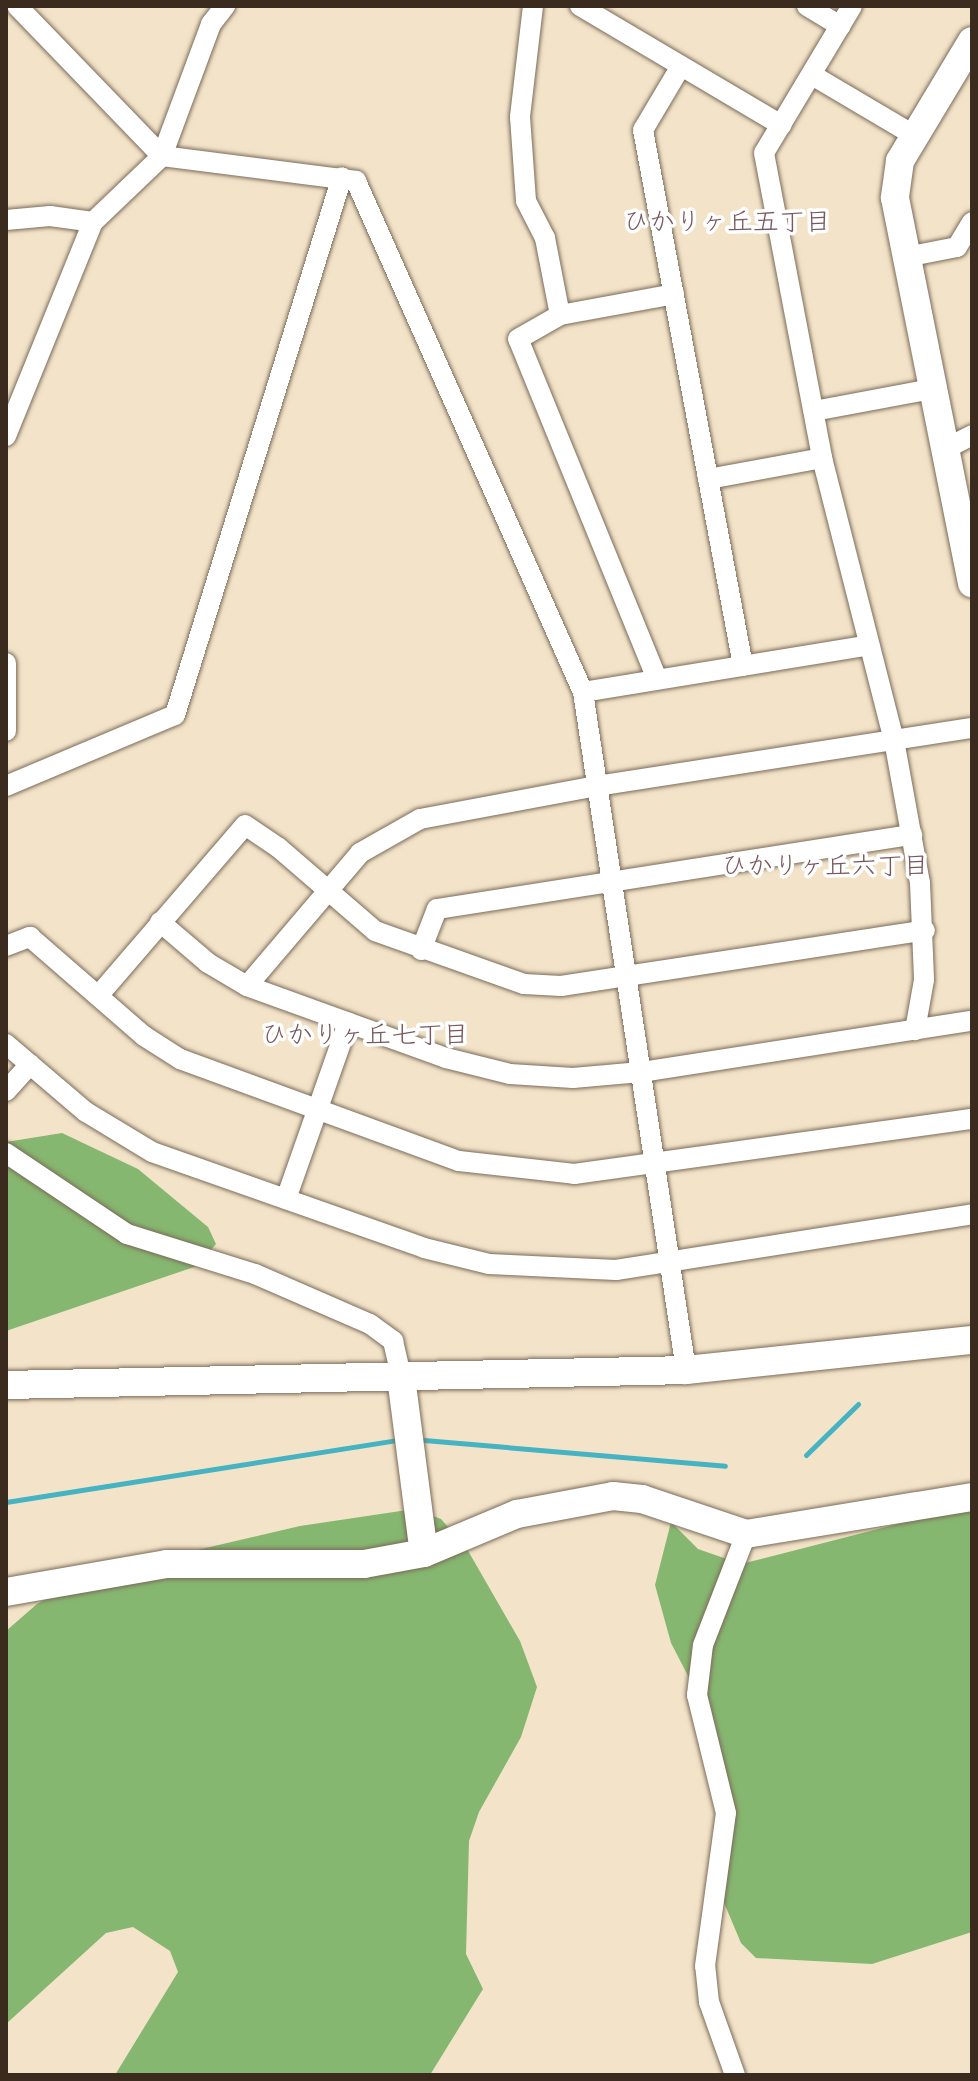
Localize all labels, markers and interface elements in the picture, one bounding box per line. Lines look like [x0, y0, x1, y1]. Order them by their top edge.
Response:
district label: ひかりヶ丘五丁目 [623, 207, 831, 239]
district label: ひかりヶ丘六丁目 [721, 851, 929, 883]
district label: ひかりヶ丘七丁目 [261, 1020, 469, 1052]

